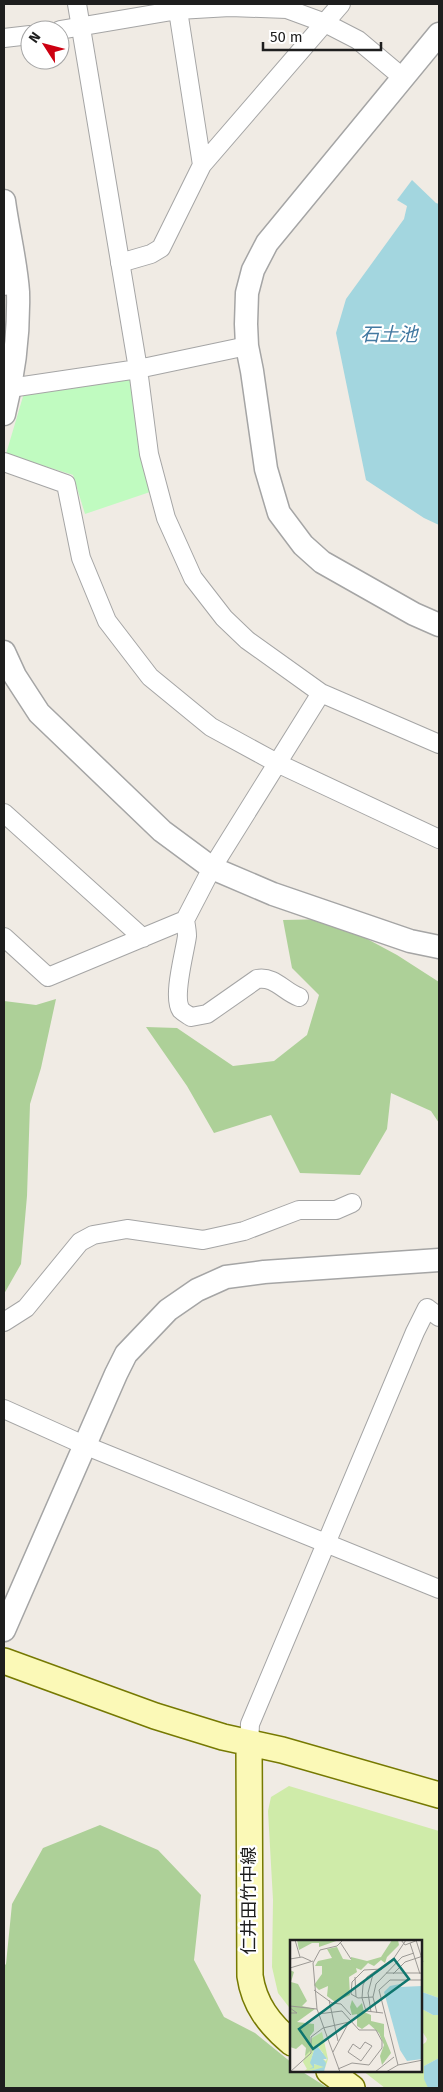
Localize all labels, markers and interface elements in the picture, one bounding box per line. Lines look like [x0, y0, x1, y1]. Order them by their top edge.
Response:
north arrow [20, 20, 70, 70]
scale bar [263, 20, 380, 52]
text: 50 m [270, 28, 303, 46]
text: N [25, 29, 44, 46]
water label: 石土池 [360, 323, 419, 346]
street label: 仁井田竹中線 [238, 1847, 260, 1955]
inset map [290, 1940, 423, 2072]

